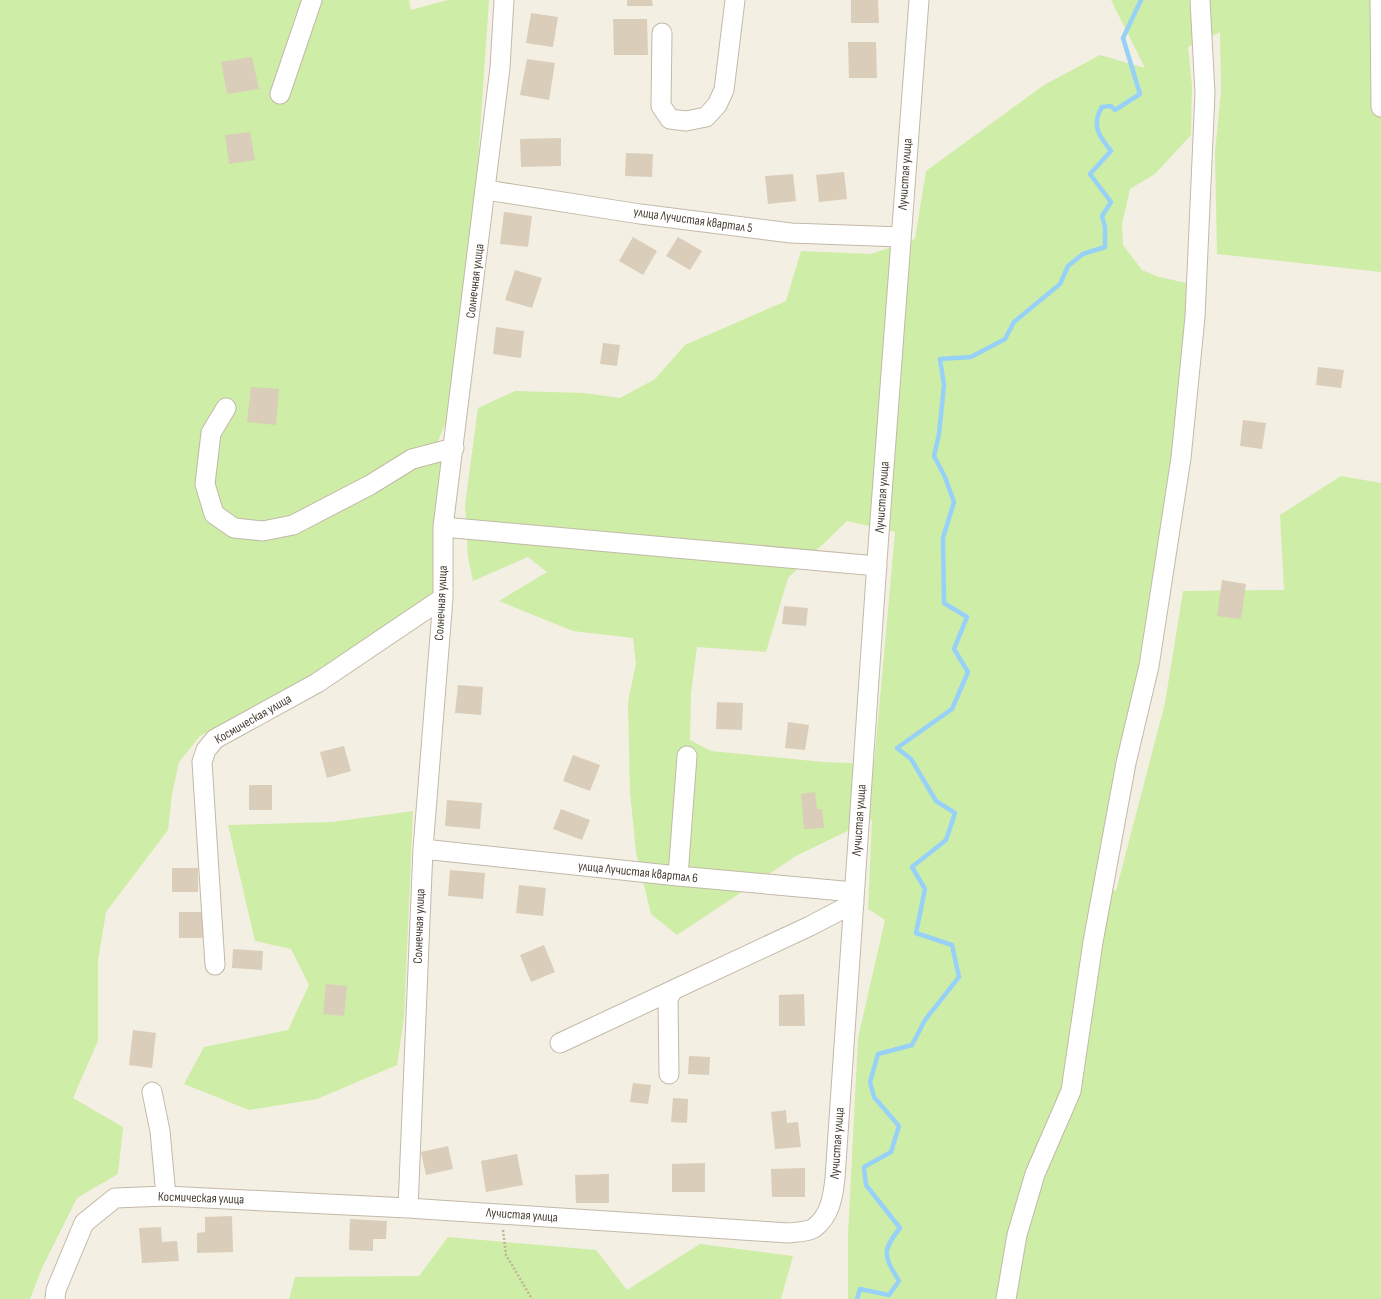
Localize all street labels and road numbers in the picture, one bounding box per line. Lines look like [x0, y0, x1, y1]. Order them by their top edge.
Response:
street label: Лучистая улица [894, 138, 915, 211]
street label: улица Лучистая квартал 5 [633, 204, 753, 236]
street label: Солнечная улица [462, 243, 488, 319]
street label: Лучистая улица [871, 461, 892, 534]
street label: Солнечная улица [431, 565, 451, 641]
street label: Космическая улица [212, 691, 294, 747]
street label: Лучистая улица [848, 784, 869, 857]
street label: улица Лучистая квартал 6 [577, 858, 699, 886]
street label: Солнечная улица [410, 888, 428, 964]
street label: Лучистая улица [826, 1107, 847, 1180]
street label: Космическая улица [158, 1189, 244, 1207]
street label: Лучистая улица [485, 1204, 558, 1225]

